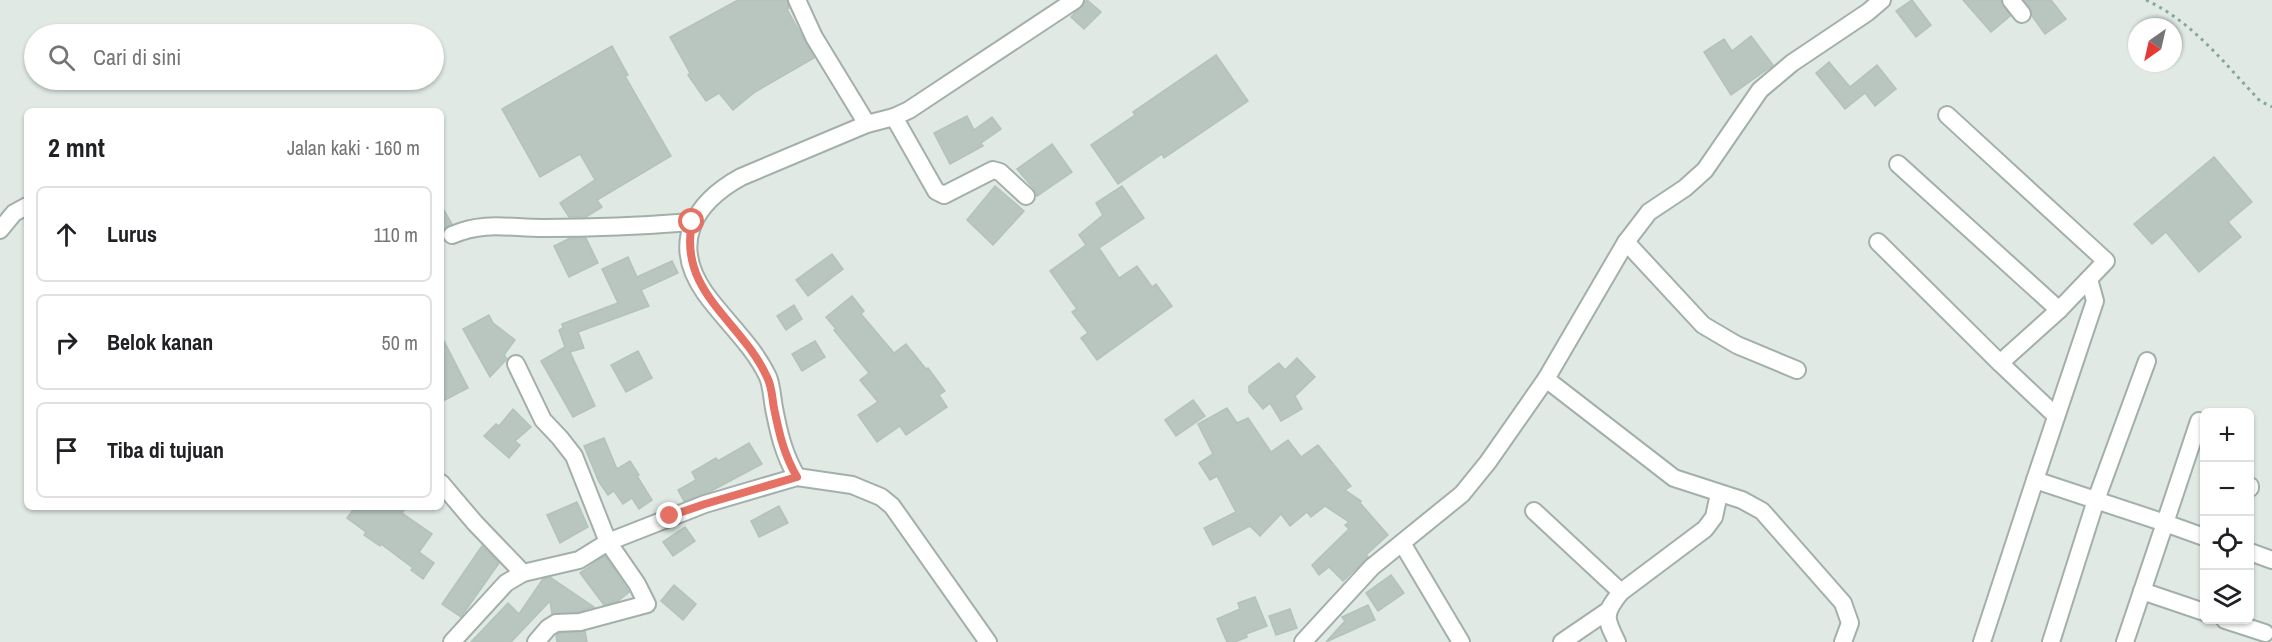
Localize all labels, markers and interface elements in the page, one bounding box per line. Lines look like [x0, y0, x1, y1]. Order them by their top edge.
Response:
north arrow [2128, 18, 2182, 72]
search box [24, 24, 444, 90]
icon: search [45, 41, 78, 74]
text: Cari di sini [93, 42, 181, 72]
text: 2 mnt [48, 130, 105, 165]
text: Jalan kaki · 160 m [287, 134, 420, 161]
route start [678, 208, 704, 234]
icon: ahead [50, 218, 83, 251]
text: Lurus [107, 219, 157, 249]
text: 110 m [374, 221, 418, 248]
icon: right [50, 326, 83, 359]
text: Belok kanan [107, 327, 213, 357]
text: 50 m [382, 329, 418, 356]
map controls [2200, 408, 2254, 624]
button: + [2200, 408, 2254, 462]
icon: arrive [50, 434, 83, 467]
text: Tiba di tujuan [107, 435, 224, 465]
button: − [2200, 462, 2254, 516]
route end [656, 502, 682, 528]
button: locate [2200, 516, 2254, 570]
button: layers [2200, 570, 2254, 624]

